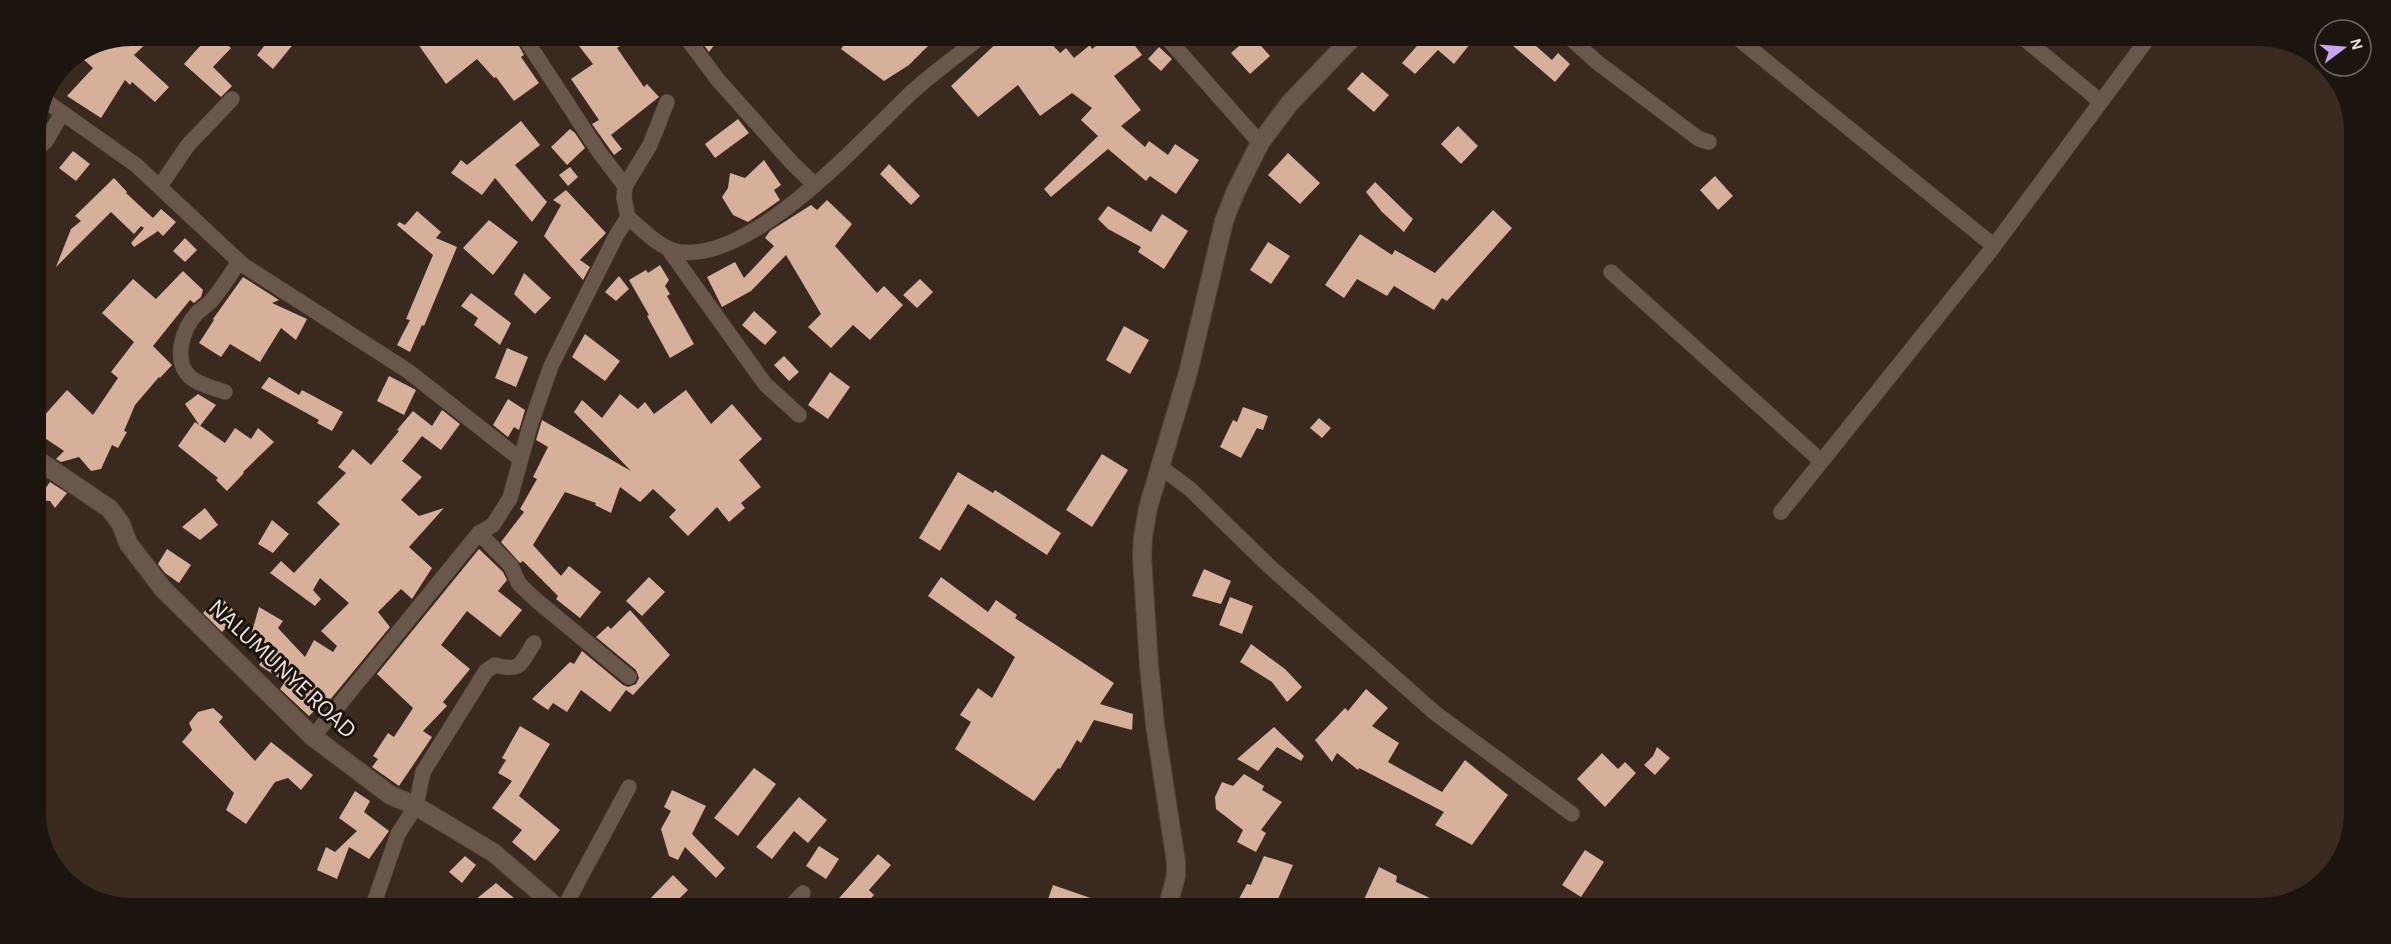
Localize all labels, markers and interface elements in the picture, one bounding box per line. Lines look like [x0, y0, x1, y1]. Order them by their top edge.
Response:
north arrow [2313, 18, 2373, 78]
text: N [2347, 37, 2366, 52]
street label: NALUMUNYE ROAD [204, 595, 360, 743]

